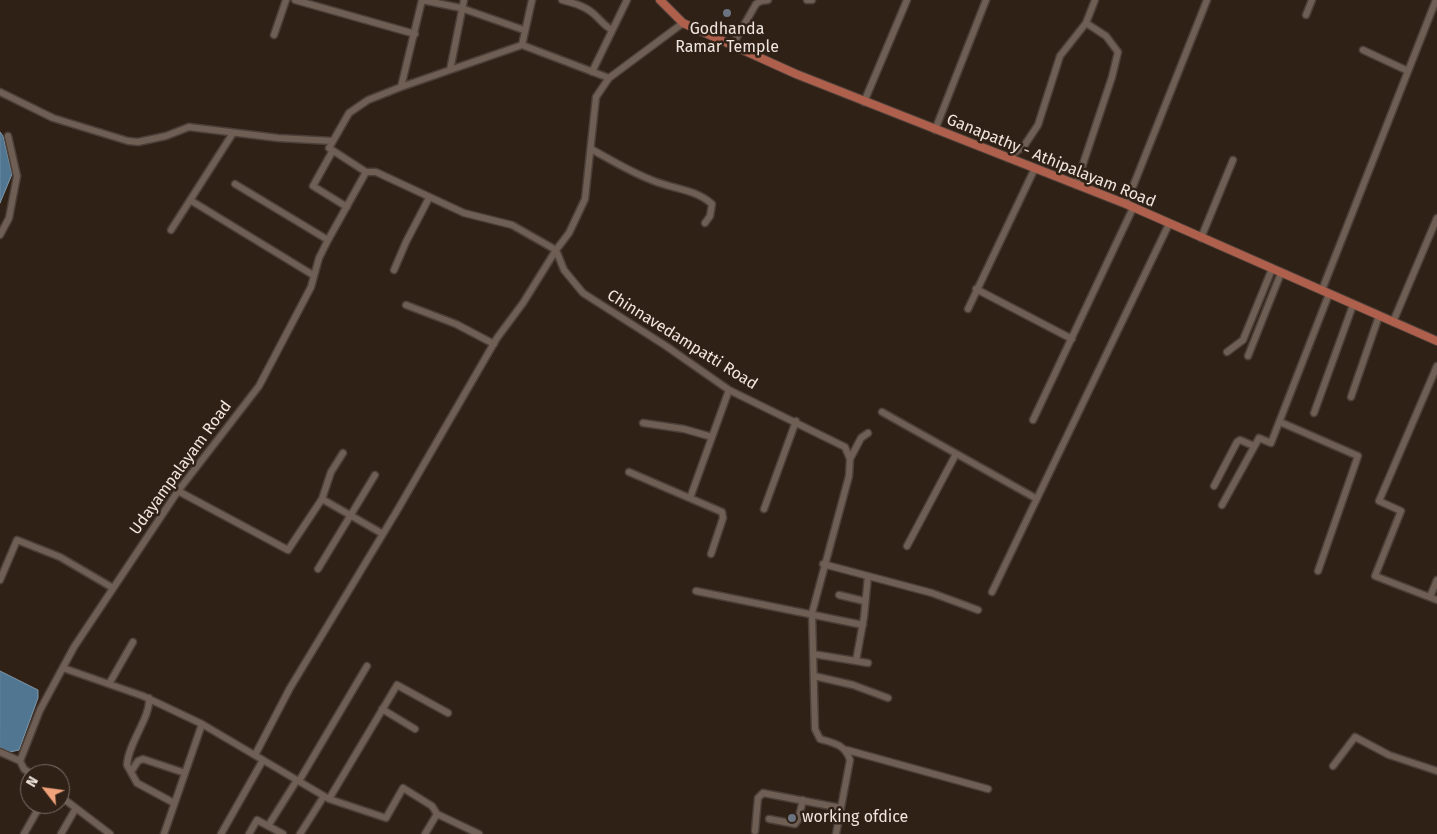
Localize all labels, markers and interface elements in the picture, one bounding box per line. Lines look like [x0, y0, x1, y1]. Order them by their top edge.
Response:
marker: Godhanda Ramar Temple [721, 7, 733, 19]
place label: Godhanda Ramar Temple [675, 20, 779, 58]
street label: Ganapathy - Athipalayam Road [944, 110, 1158, 212]
street label: Chinnavedampatti Road [603, 286, 761, 394]
street label: Udayampalayam Road [126, 397, 236, 539]
north arrow [20, 764, 70, 814]
text: N [23, 773, 42, 790]
place label: working ofdice [802, 808, 908, 828]
marker: working ofdice [786, 812, 798, 824]

